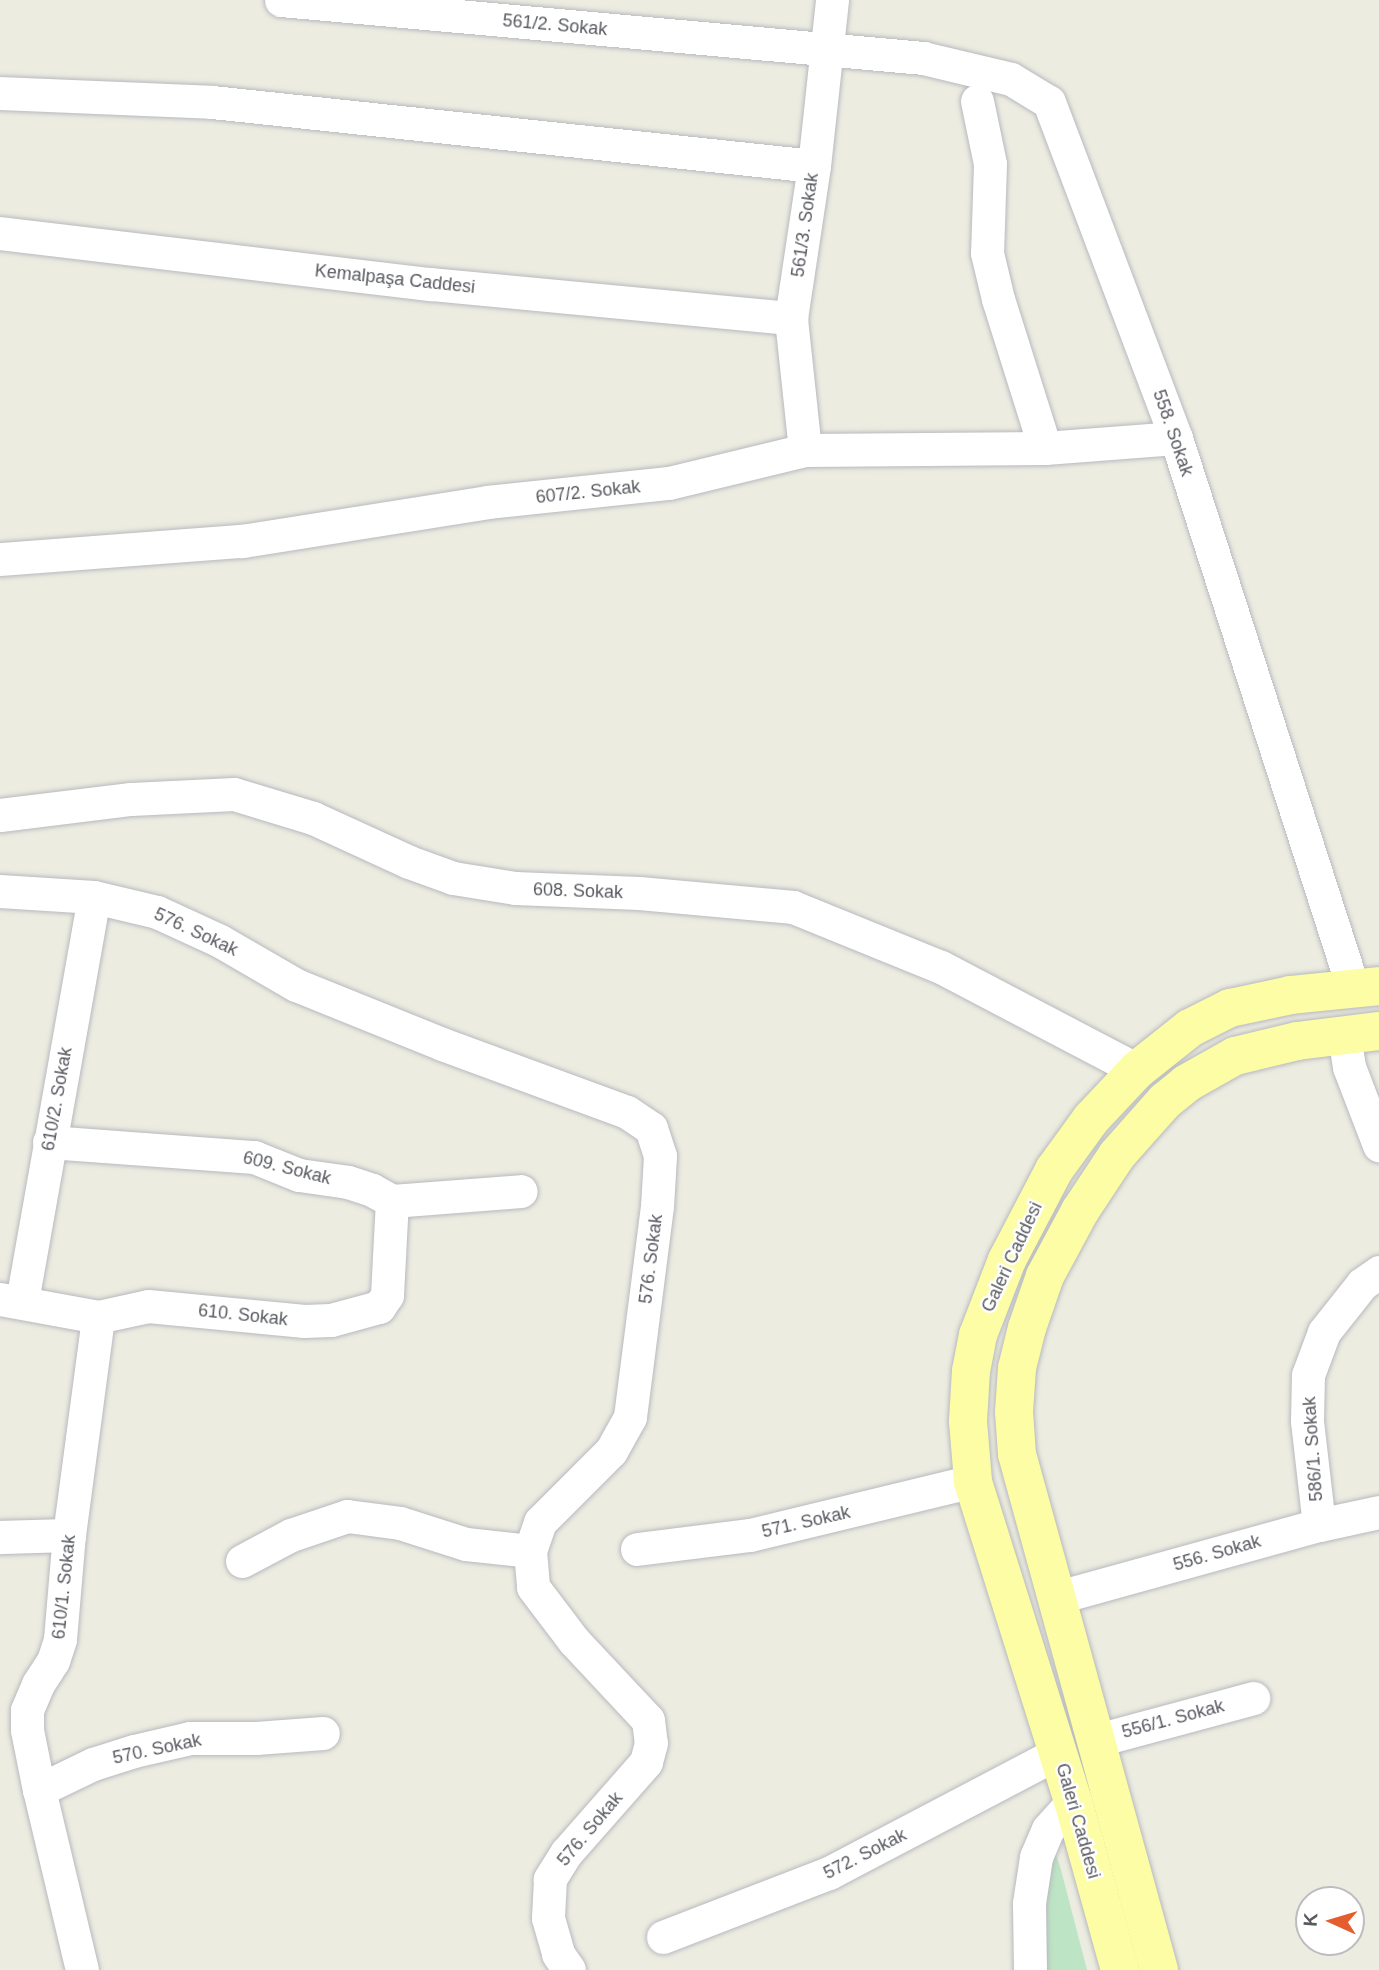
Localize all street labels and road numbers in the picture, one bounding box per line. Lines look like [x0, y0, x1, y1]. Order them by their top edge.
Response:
street label: 561/2. Sokak [502, 10, 608, 40]
street label: 561/3. Sokak [787, 171, 823, 279]
street label: Kemalpaşa Caddesi [314, 260, 476, 298]
street label: 558. Sokak [1148, 387, 1198, 479]
street label: 607/2. Sokak [535, 476, 641, 508]
street label: 608. Sokak [533, 879, 623, 903]
street label: 576. Sokak [151, 903, 241, 961]
street label: 610/2. Sokak [37, 1045, 77, 1153]
street label: 609. Sokak [241, 1147, 333, 1189]
street label: Galeri Caddesi [977, 1198, 1047, 1316]
street label: 576. Sokak [635, 1213, 667, 1305]
street label: 610. Sokak [197, 1300, 289, 1330]
street label: 586/1. Sokak [1299, 1396, 1327, 1502]
street label: 571. Sokak [760, 1501, 852, 1543]
street label: 556. Sokak [1171, 1530, 1263, 1576]
street label: 610/1. Sokak [48, 1534, 80, 1640]
street label: 556/1. Sokak [1119, 1695, 1227, 1743]
street label: 570. Sokak [111, 1729, 203, 1769]
street label: Galeri Caddesi [1051, 1761, 1105, 1881]
street label: 576. Sokak [553, 1788, 627, 1870]
street label: 572. Sokak [820, 1824, 910, 1884]

